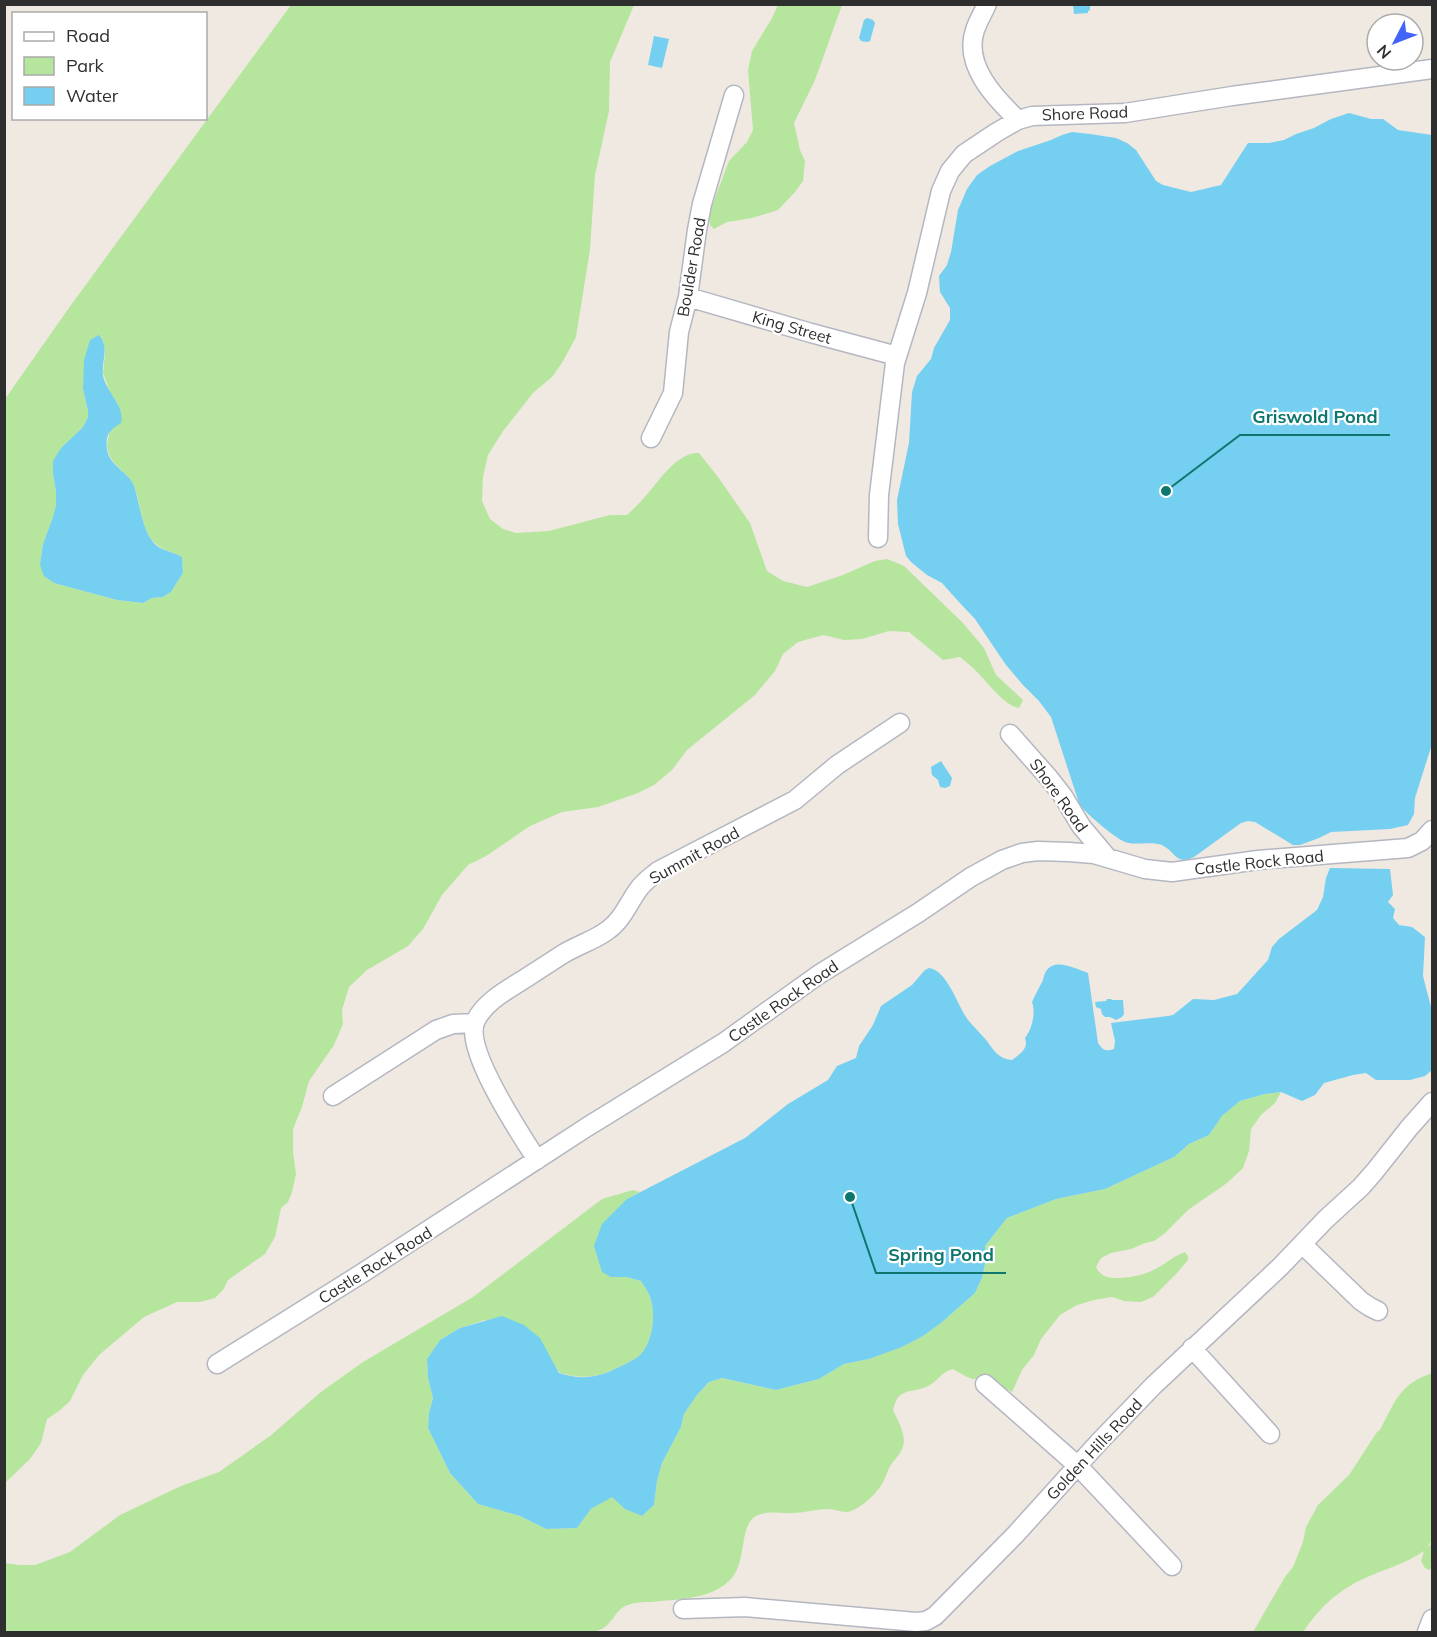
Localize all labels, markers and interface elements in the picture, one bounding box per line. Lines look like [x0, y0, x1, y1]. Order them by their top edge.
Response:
legend [12, 12, 207, 120]
north arrow [1365, 12, 1425, 72]
text: Road [66, 24, 110, 47]
text: N [1372, 41, 1395, 63]
text: Park [66, 54, 105, 77]
text: Water [66, 84, 119, 107]
street label: Shore Road [1042, 102, 1128, 124]
street label: Boulder Road [672, 216, 710, 318]
street label: King Street [750, 306, 834, 348]
callout: Griswold Pond [1240, 399, 1390, 435]
text: Griswold Pond [1252, 405, 1378, 428]
street label: Shore Road [1026, 754, 1092, 836]
street label: Summit Road [645, 822, 743, 888]
street label: Castle Rock Road [1193, 845, 1325, 879]
street label: Castle Rock Road [724, 956, 842, 1046]
street label: Castle Rock Road [315, 1222, 435, 1308]
callout: Spring Pond [876, 1237, 1006, 1273]
text: Spring Pond [888, 1243, 994, 1266]
street label: Golden Hills Road [1042, 1394, 1146, 1504]

